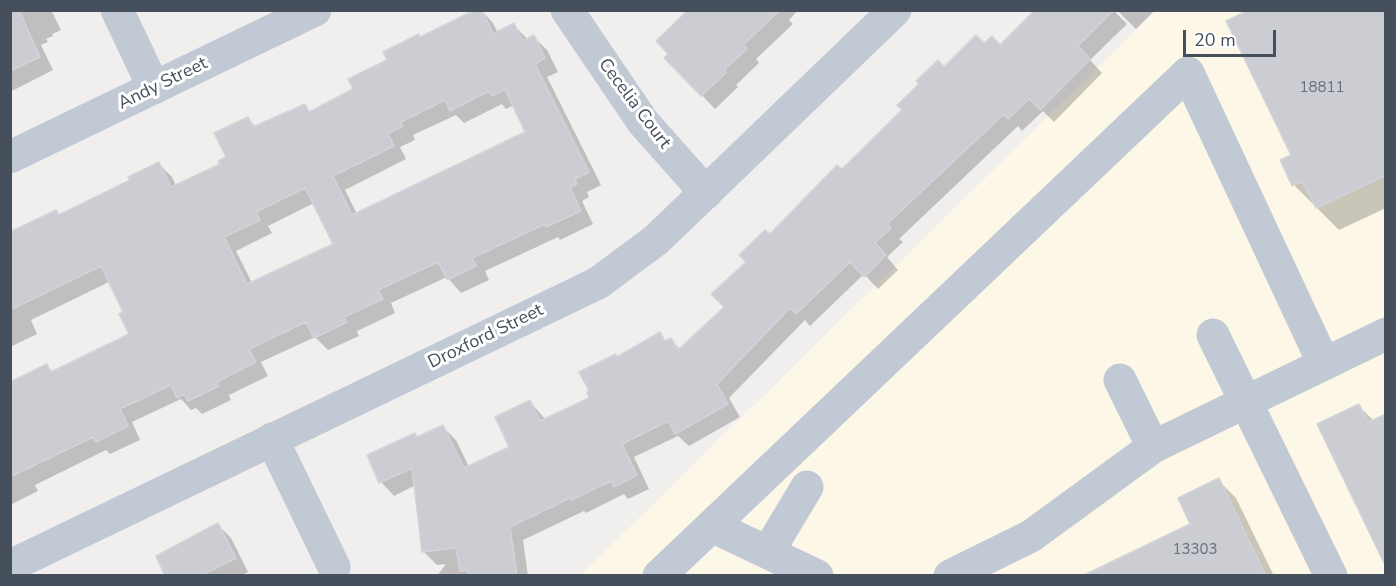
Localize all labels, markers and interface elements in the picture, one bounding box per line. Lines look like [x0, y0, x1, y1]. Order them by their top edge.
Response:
scale bar [1186, 18, 1279, 56]
text: 20 m [1194, 28, 1236, 52]
street label: Andy Street [115, 53, 211, 115]
street label: Cecelia Court [593, 55, 675, 153]
house number: 18811 [1300, 79, 1344, 97]
street label: Droxford Street [425, 300, 547, 374]
house number: 13303 [1173, 541, 1217, 559]

